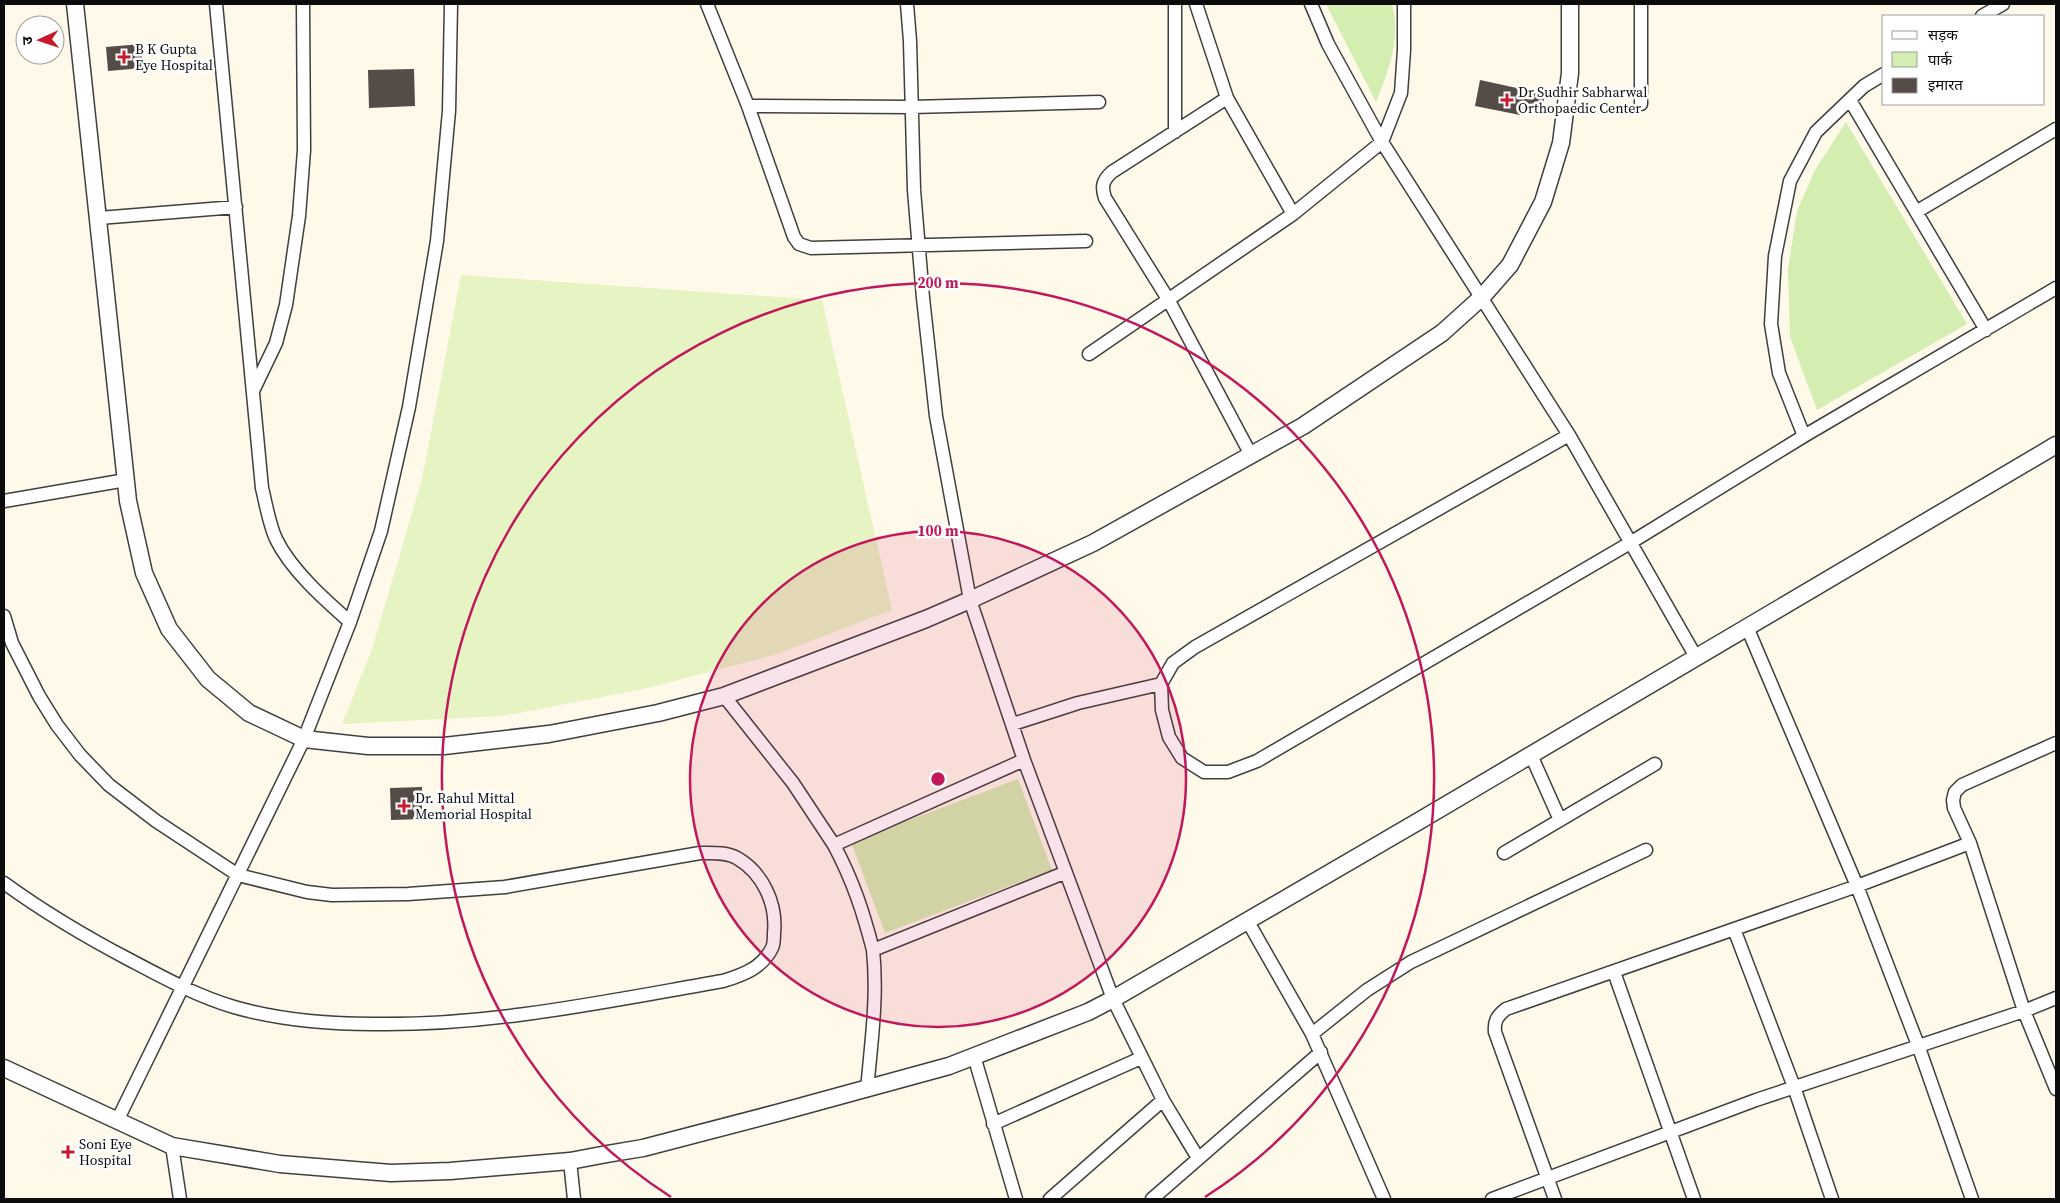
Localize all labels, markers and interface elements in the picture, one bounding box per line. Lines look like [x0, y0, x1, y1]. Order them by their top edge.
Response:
north arrow [15, 15, 65, 65]
legend [1882, 15, 2045, 105]
text: सड़क [1928, 24, 1958, 45]
text: उ [17, 35, 37, 45]
place label: B K Gupta Eye Hospital [135, 39, 213, 75]
text: पार्क [1928, 49, 1952, 70]
marker: B K Gupta Eye Hospital [117, 50, 131, 64]
text: इमारत [1928, 74, 1963, 95]
place label: Dr Sudhir Sabharwal Orthopaedic Center [1518, 82, 1647, 118]
marker: Dr Sudhir Sabharwal Orthopaedic Center [1500, 93, 1514, 107]
text: 200 m [917, 272, 959, 293]
text: 100 m [917, 520, 959, 541]
centre of rings [929, 770, 947, 788]
place label: Dr. Rahul Mittal Memorial Hospital [415, 788, 532, 824]
marker: Dr. Rahul Mittal Memorial Hospital [397, 799, 411, 813]
place label: Soni Eye Hospital [79, 1134, 132, 1170]
marker: Soni Eye Hospital [61, 1145, 75, 1159]

